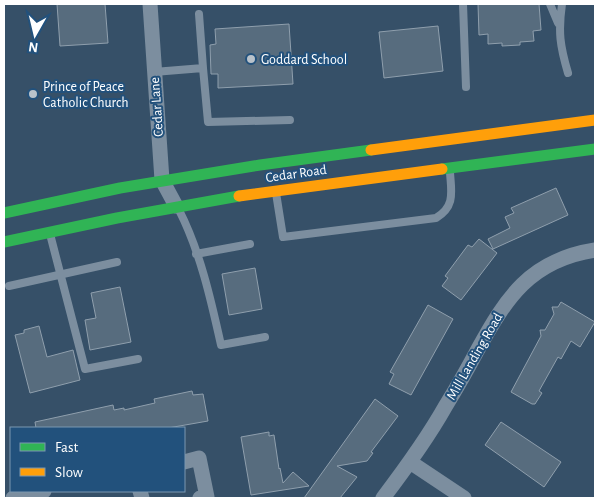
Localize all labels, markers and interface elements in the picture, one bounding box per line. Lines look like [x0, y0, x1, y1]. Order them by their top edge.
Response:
north arrow [10, 10, 60, 60]
text: N [28, 39, 39, 54]
marker: Goddard School [245, 53, 257, 65]
place label: Goddard School [261, 53, 347, 67]
street label: Cedar Lane [148, 77, 166, 137]
place label: Prince of Peace Catholic Church [43, 80, 129, 110]
marker: Prince of Peace Catholic Church [27, 88, 39, 100]
street label: Cedar Road [265, 163, 328, 185]
street label: Mill Landing Road [444, 311, 505, 402]
legend [10, 427, 185, 492]
text: Fast [55, 440, 79, 455]
text: Slow [55, 465, 83, 480]

